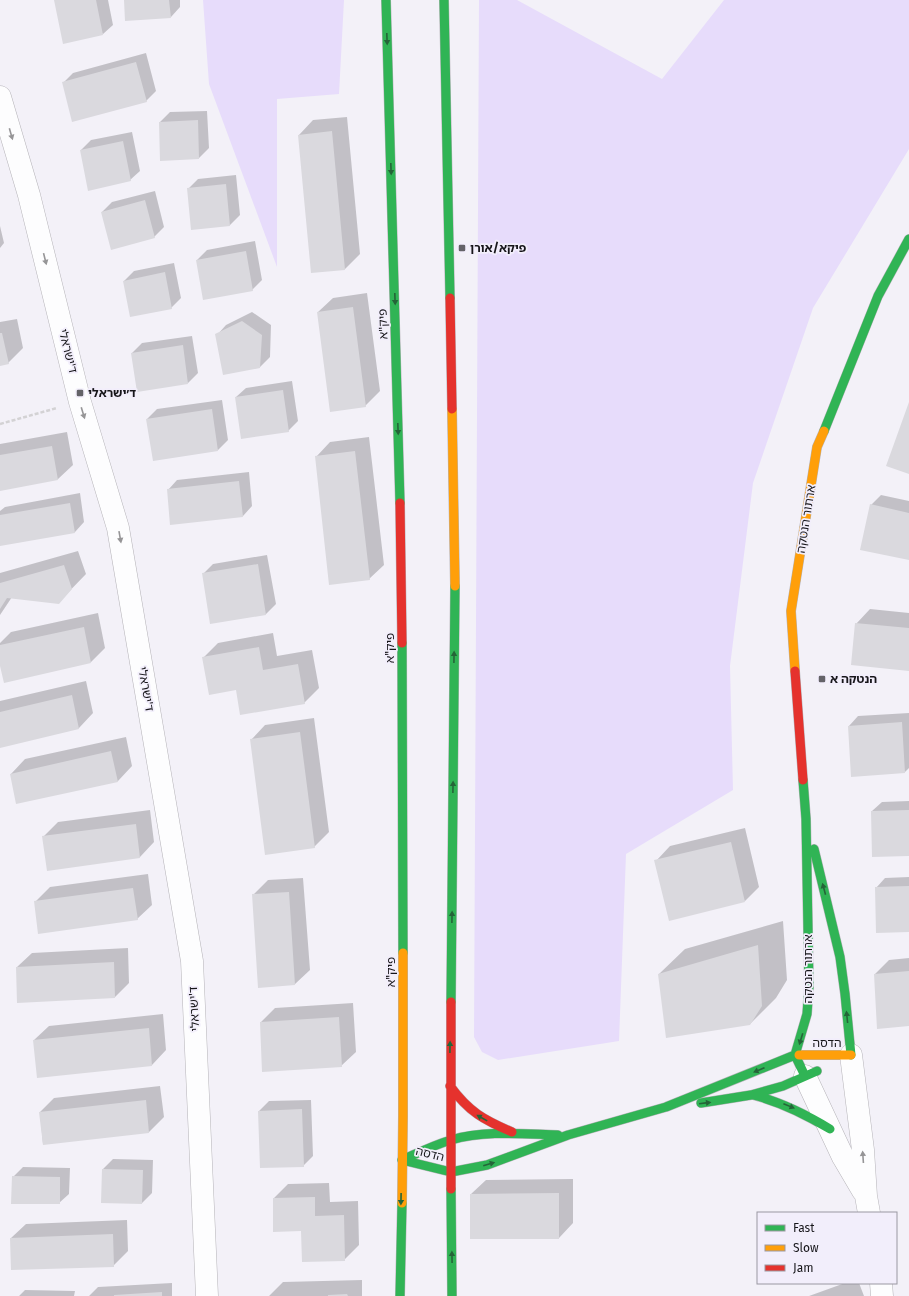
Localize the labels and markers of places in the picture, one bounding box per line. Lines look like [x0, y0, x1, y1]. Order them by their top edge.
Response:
place label: פיקא/אורן [470, 241, 527, 255]
marker: פיקא/אורן [457, 243, 467, 253]
place label: ד׳ישראלי [88, 386, 136, 400]
marker: ד׳ישראלי [75, 388, 85, 398]
place label: הנטקה א [830, 672, 877, 686]
marker: הנטקה א [817, 674, 827, 684]

